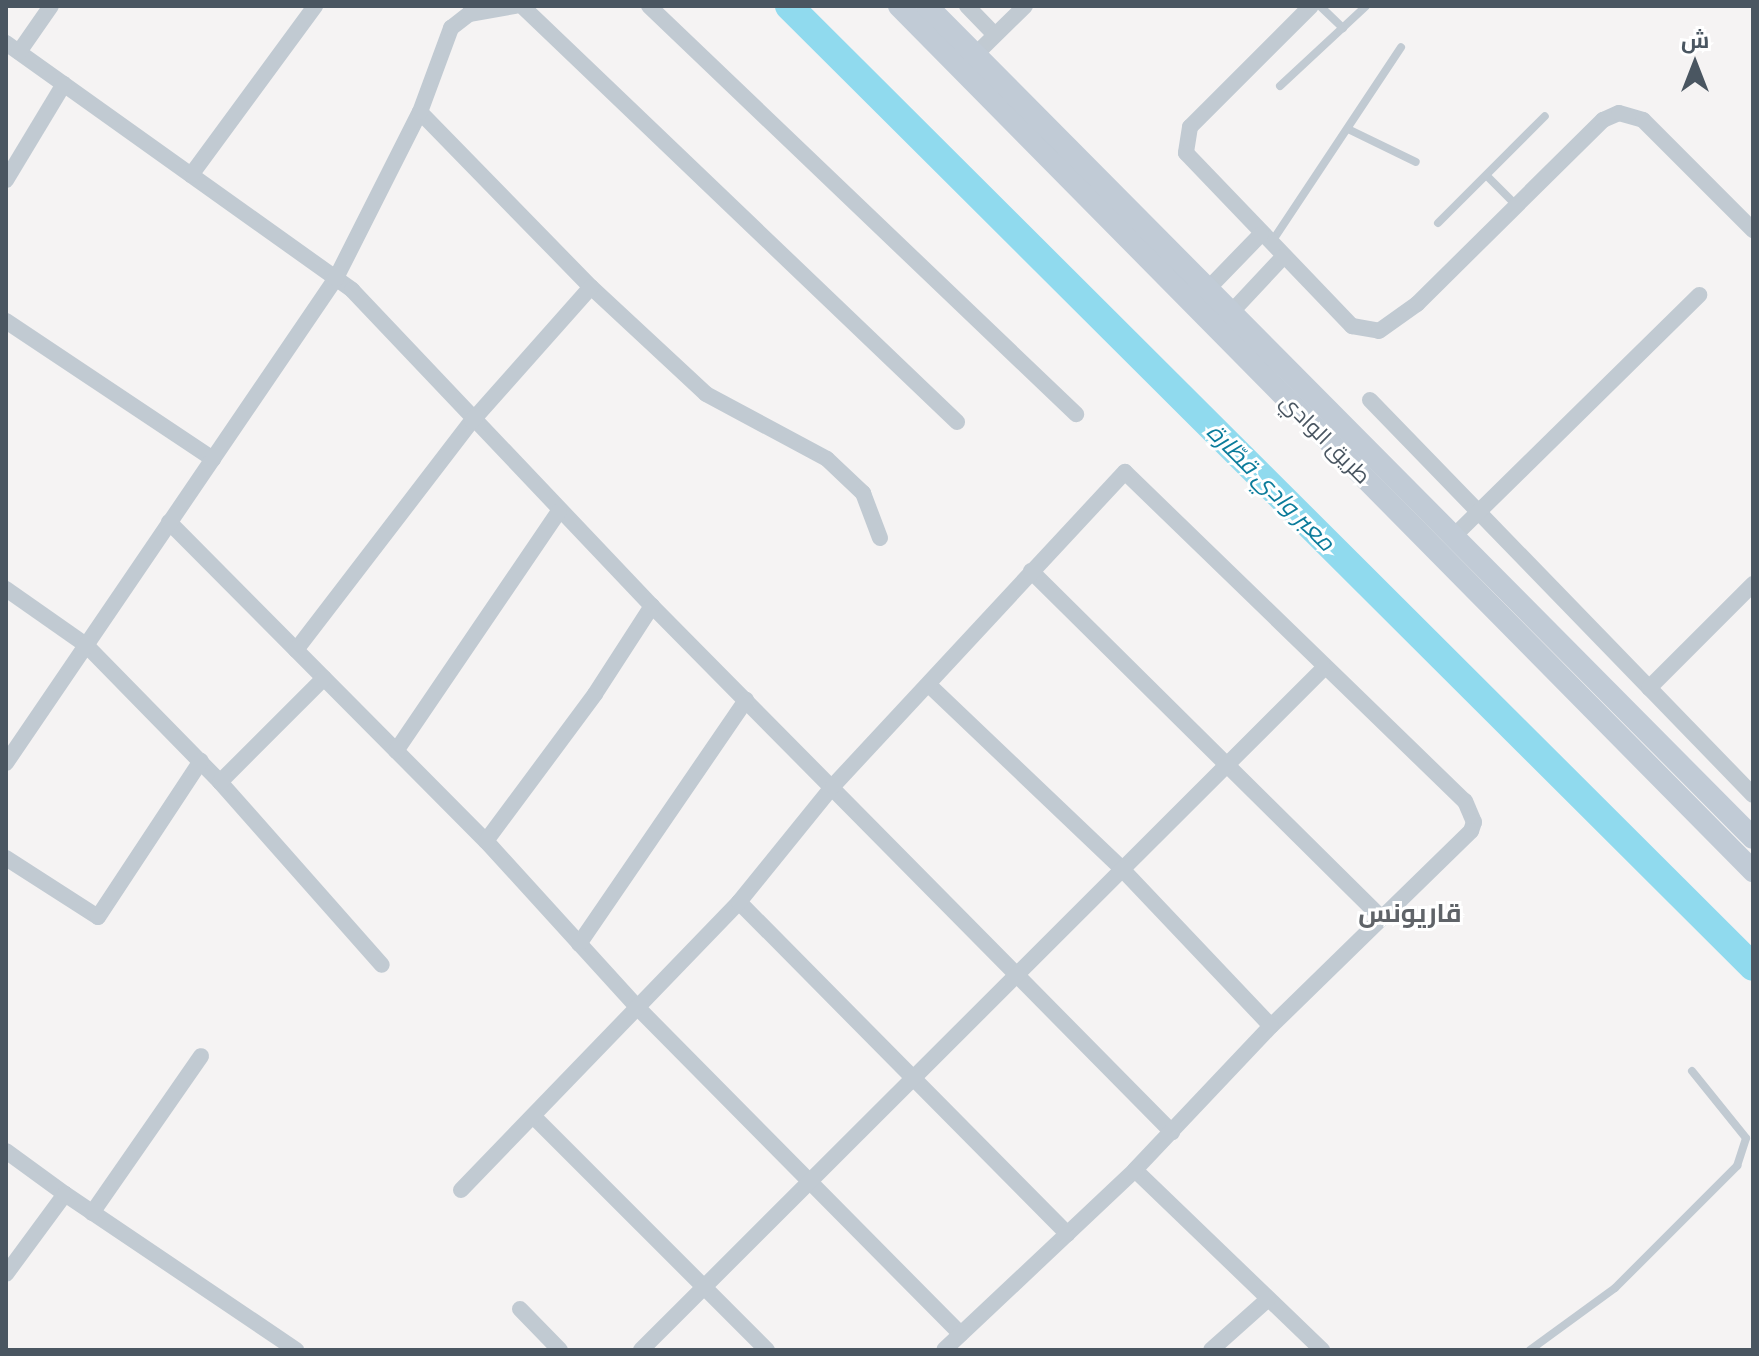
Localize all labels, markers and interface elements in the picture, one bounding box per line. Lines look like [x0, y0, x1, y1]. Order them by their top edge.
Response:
north arrow [1655, 24, 1735, 104]
text: ش [1681, 27, 1709, 52]
street label: طريق الوادي [1276, 388, 1376, 488]
water label: معبر وادي قطّارة [1201, 417, 1341, 557]
district label: قاريونس [1358, 897, 1462, 929]

